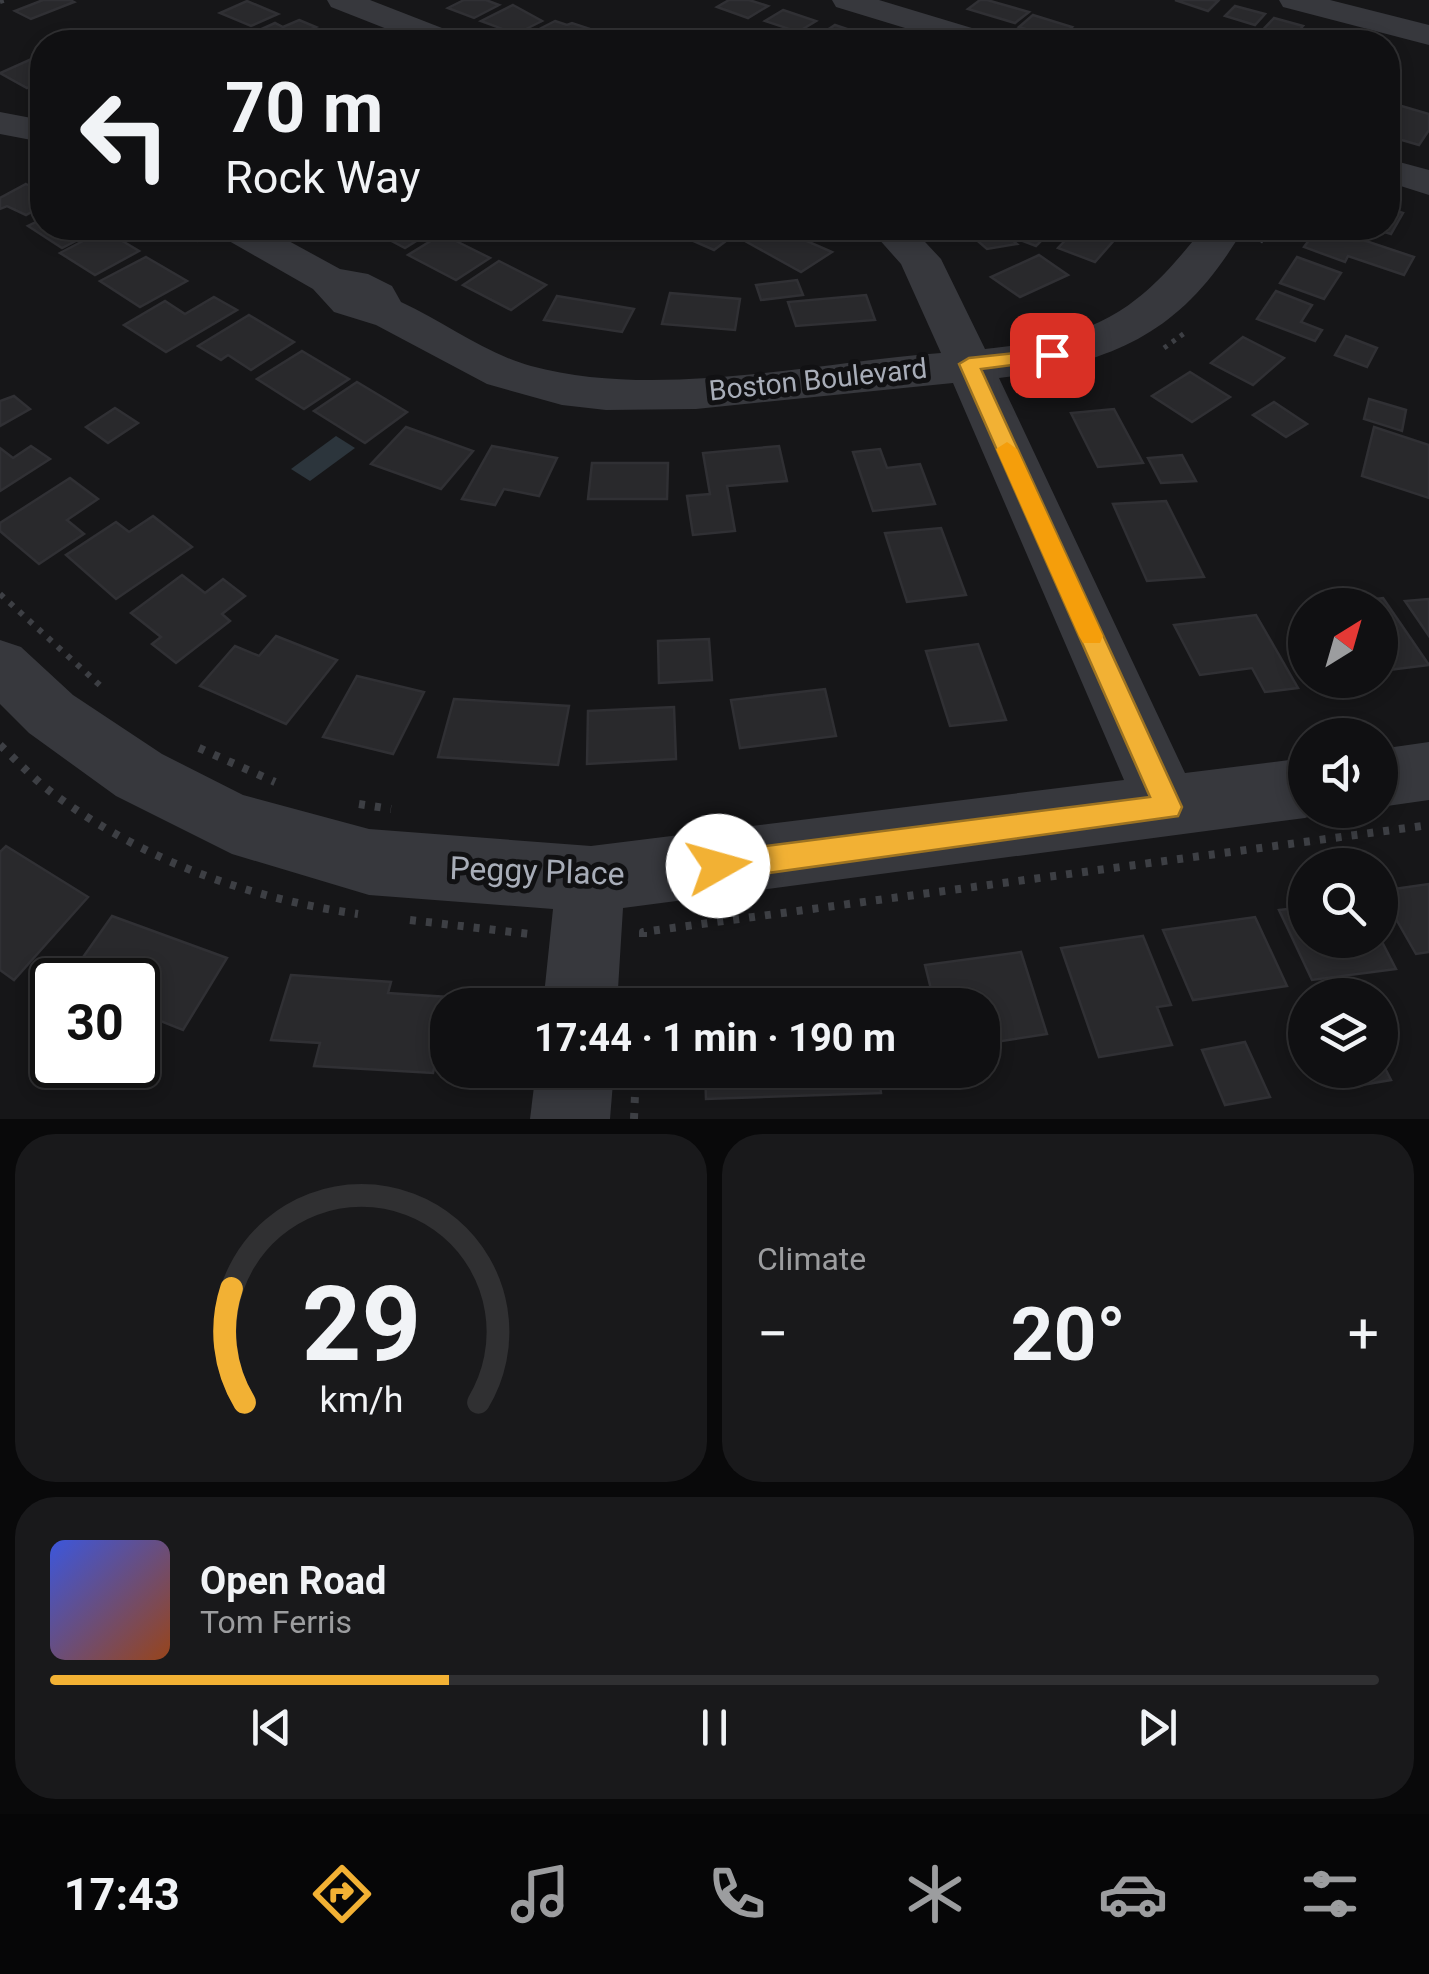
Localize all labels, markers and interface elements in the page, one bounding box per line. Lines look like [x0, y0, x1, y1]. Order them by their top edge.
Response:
text: 70 m [225, 67, 383, 149]
icon: left [60, 70, 190, 200]
text: Rock Way [225, 151, 421, 204]
pin [1010, 313, 1095, 398]
icon: arrive [1025, 328, 1080, 383]
street label: Boston Boulevard [707, 352, 929, 407]
north arrow [1288, 588, 1398, 698]
map controls [1288, 588, 1398, 1088]
button: sound [1288, 718, 1398, 828]
position arrow [666, 814, 770, 918]
button: search [1288, 848, 1398, 958]
street label: Peggy Place [449, 849, 625, 893]
speed limit sign: 30 [30, 958, 160, 1088]
button: layers [1288, 978, 1398, 1088]
text: 17:44 · 1 min · 190 m [534, 1016, 896, 1060]
text: Climate [757, 1240, 866, 1278]
text: 29 [301, 1264, 421, 1385]
text: 20° [1010, 1290, 1126, 1378]
text: − [757, 1302, 788, 1366]
text: + [1348, 1302, 1379, 1366]
text: km/h [319, 1379, 403, 1421]
text: Open Road [200, 1559, 386, 1603]
text: Tom Ferris [200, 1603, 352, 1641]
icon: previous [244, 1700, 299, 1755]
icon: pause [687, 1700, 742, 1755]
icon: next [1130, 1700, 1185, 1755]
icon: directions [307, 1859, 377, 1929]
icon: music [505, 1859, 575, 1929]
icon: phone [702, 1859, 772, 1929]
icon: climate [900, 1859, 970, 1929]
icon: car [1098, 1859, 1168, 1929]
icon: filters [1295, 1859, 1365, 1929]
text: 17:43 [64, 1868, 180, 1921]

